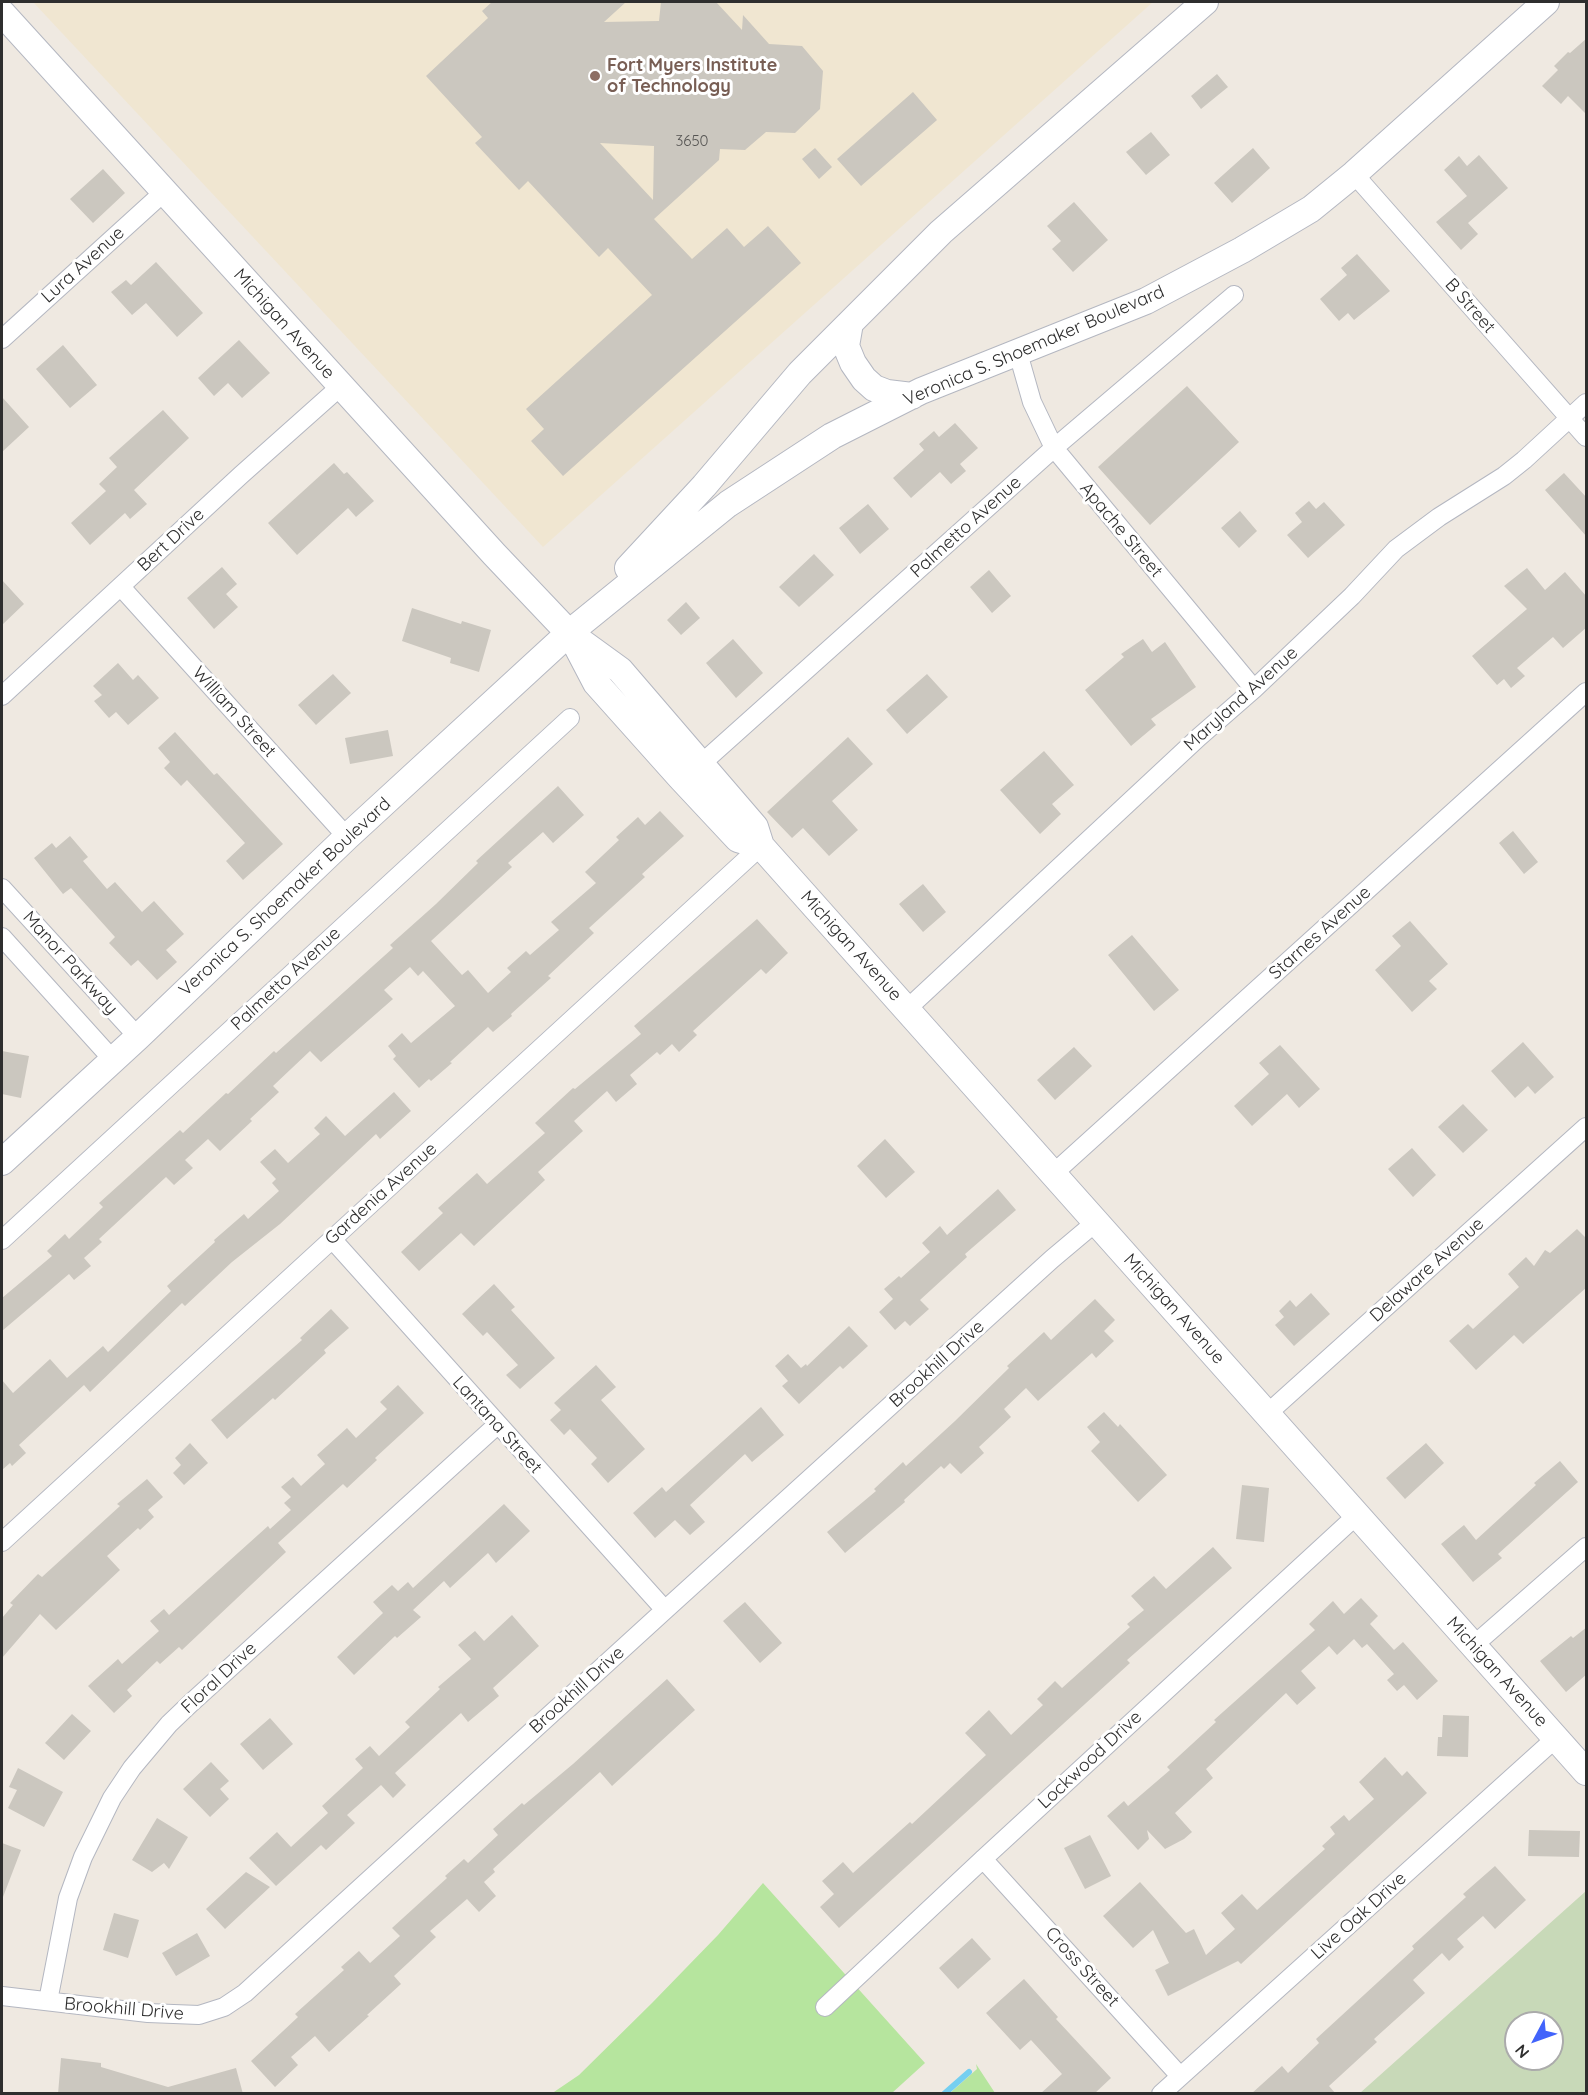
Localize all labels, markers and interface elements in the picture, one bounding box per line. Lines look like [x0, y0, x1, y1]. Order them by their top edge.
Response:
place label: Fort Myers Institute of Technology [607, 55, 777, 98]
marker: Fort Myers Institute of Technology [588, 69, 602, 83]
house number: 3650 [675, 132, 709, 150]
street label: Lura Avenue [37, 222, 129, 308]
street label: Michigan Avenue [229, 264, 339, 384]
street label: B Street [1440, 274, 1500, 338]
street label: Veronica S. Shoemaker Boulevard [900, 281, 1168, 411]
street label: Palmetto Avenue [906, 472, 1026, 582]
street label: Apache Street [1075, 478, 1167, 582]
street label: Bert Drive [133, 504, 209, 576]
street label: Maryland Avenue [1180, 642, 1302, 756]
street label: William Street [188, 662, 280, 762]
street label: Veronica S. Shoemaker Boulevard [175, 793, 395, 1001]
street label: Starnes Avenue [1265, 882, 1375, 984]
street label: Michigan Avenue [796, 886, 906, 1006]
street label: Manor Parkway [18, 907, 122, 1019]
street label: Palmetto Avenue [227, 923, 345, 1035]
street label: Gardenia Avenue [321, 1138, 441, 1250]
street label: Delaware Avenue [1366, 1213, 1488, 1327]
street label: Michigan Avenue [1119, 1249, 1229, 1369]
street label: Brookhill Drive [885, 1316, 989, 1412]
street label: Lantana Street [448, 1372, 546, 1478]
street label: Michigan Avenue [1442, 1612, 1552, 1732]
street label: Floral Drive [177, 1638, 261, 1718]
street label: Brookhill Drive [525, 1642, 629, 1738]
street label: Lockwood Drive [1034, 1706, 1146, 1814]
street label: Live Oak Drive [1307, 1868, 1411, 1964]
street label: Cross Street [1040, 1923, 1124, 2011]
street label: Brookhill Drive [63, 1993, 185, 2025]
north arrow [1504, 2011, 1564, 2071]
text: N [1511, 2041, 1533, 2063]

